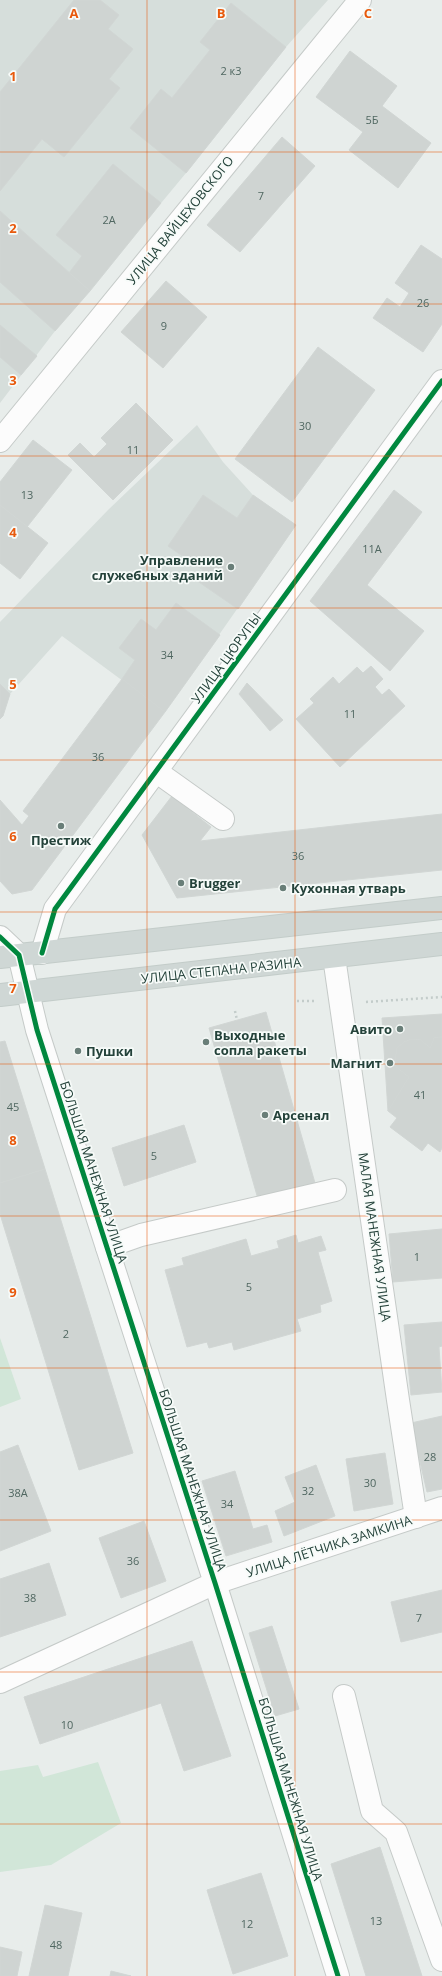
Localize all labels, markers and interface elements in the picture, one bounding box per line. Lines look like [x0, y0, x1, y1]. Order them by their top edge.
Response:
text: A [70, 4, 79, 22]
text: B [217, 4, 226, 22]
text: C [364, 4, 372, 22]
house number: 2 к3 [220, 63, 242, 78]
text: 1 [9, 67, 17, 85]
house number: 5Б [365, 112, 379, 127]
street label: УЛИЦА ВАЙЦЕХОВСКОГО [122, 152, 238, 288]
house number: 7 [258, 188, 264, 203]
house number: 2А [102, 212, 116, 227]
text: 2 [9, 219, 17, 237]
house number: 26 [417, 295, 429, 310]
house number: 9 [161, 318, 167, 333]
text: 3 [9, 371, 17, 389]
house number: 30 [299, 418, 311, 433]
house number: 11 [127, 442, 139, 457]
house number: 13 [21, 487, 33, 502]
text: 4 [9, 523, 17, 541]
house number: 11А [362, 541, 382, 556]
place label: Управление служебных зданий [92, 551, 223, 584]
marker: Управление служебных зданий [226, 562, 236, 572]
street label: УЛИЦА ЦЮРУПЫ [187, 609, 265, 707]
house number: 34 [161, 647, 174, 662]
text: 5 [9, 675, 17, 693]
house number: 11 [344, 706, 356, 721]
house number: 36 [92, 749, 104, 764]
marker: Престиж [56, 821, 66, 831]
text: 6 [9, 827, 17, 845]
place label: Престиж [31, 831, 92, 849]
house number: 36 [292, 848, 304, 863]
place label: Brugger [189, 874, 241, 892]
marker: Brugger [176, 878, 186, 888]
place label: Кухонная утварь [291, 879, 406, 897]
marker: Кухонная утварь [278, 883, 288, 893]
street label: УЛИЦА СТЕПАНА РАЗИНА [140, 953, 303, 987]
text: 7 [9, 979, 17, 997]
place label: Авито [350, 1020, 392, 1038]
marker: Авито [395, 1024, 405, 1034]
place label: Выходные сопла ракеты [214, 1026, 307, 1059]
marker: Выходные сопла ракеты [201, 1037, 211, 1047]
place label: Пушки [86, 1042, 133, 1060]
marker: Пушки [73, 1046, 83, 1056]
place label: Магнит [331, 1054, 382, 1072]
marker: Магнит [385, 1058, 395, 1068]
street label: БОЛЬШАЯ МАНЕЖНАЯ УЛИЦА [56, 1079, 132, 1266]
house number: 41 [414, 1087, 426, 1102]
house number: 45 [7, 1099, 19, 1114]
place label: Арсенал [273, 1106, 329, 1124]
marker: Арсенал [260, 1110, 270, 1120]
text: 8 [9, 1131, 17, 1149]
house number: 5 [151, 1148, 157, 1163]
street label: МАЛАЯ МАНЕЖНАЯ УЛИЦА [354, 1151, 396, 1324]
house number: 1 [414, 1249, 420, 1264]
house number: 5 [246, 1279, 252, 1294]
text: 9 [9, 1283, 17, 1301]
house number: 2 [63, 1326, 69, 1341]
street label: БОЛЬШАЯ МАНЕЖНАЯ УЛИЦА [155, 1387, 231, 1574]
house number: 28 [424, 1449, 436, 1464]
house number: 30 [364, 1475, 376, 1490]
house number: 32 [302, 1483, 314, 1498]
house number: 38А [8, 1485, 28, 1500]
house number: 34 [221, 1496, 234, 1511]
street label: УЛИЦА ЛЁТЧИКА ЗАМКИНА [244, 1510, 415, 1581]
house number: 36 [127, 1553, 139, 1568]
house number: 38 [24, 1590, 36, 1605]
house number: 7 [416, 1610, 422, 1625]
street label: БОЛЬШАЯ МАНЕЖНАЯ УЛИЦА [255, 1695, 328, 1884]
house number: 10 [61, 1717, 73, 1732]
house number: 13 [370, 1913, 382, 1928]
house number: 12 [241, 1916, 253, 1931]
house number: 48 [50, 1937, 62, 1952]

